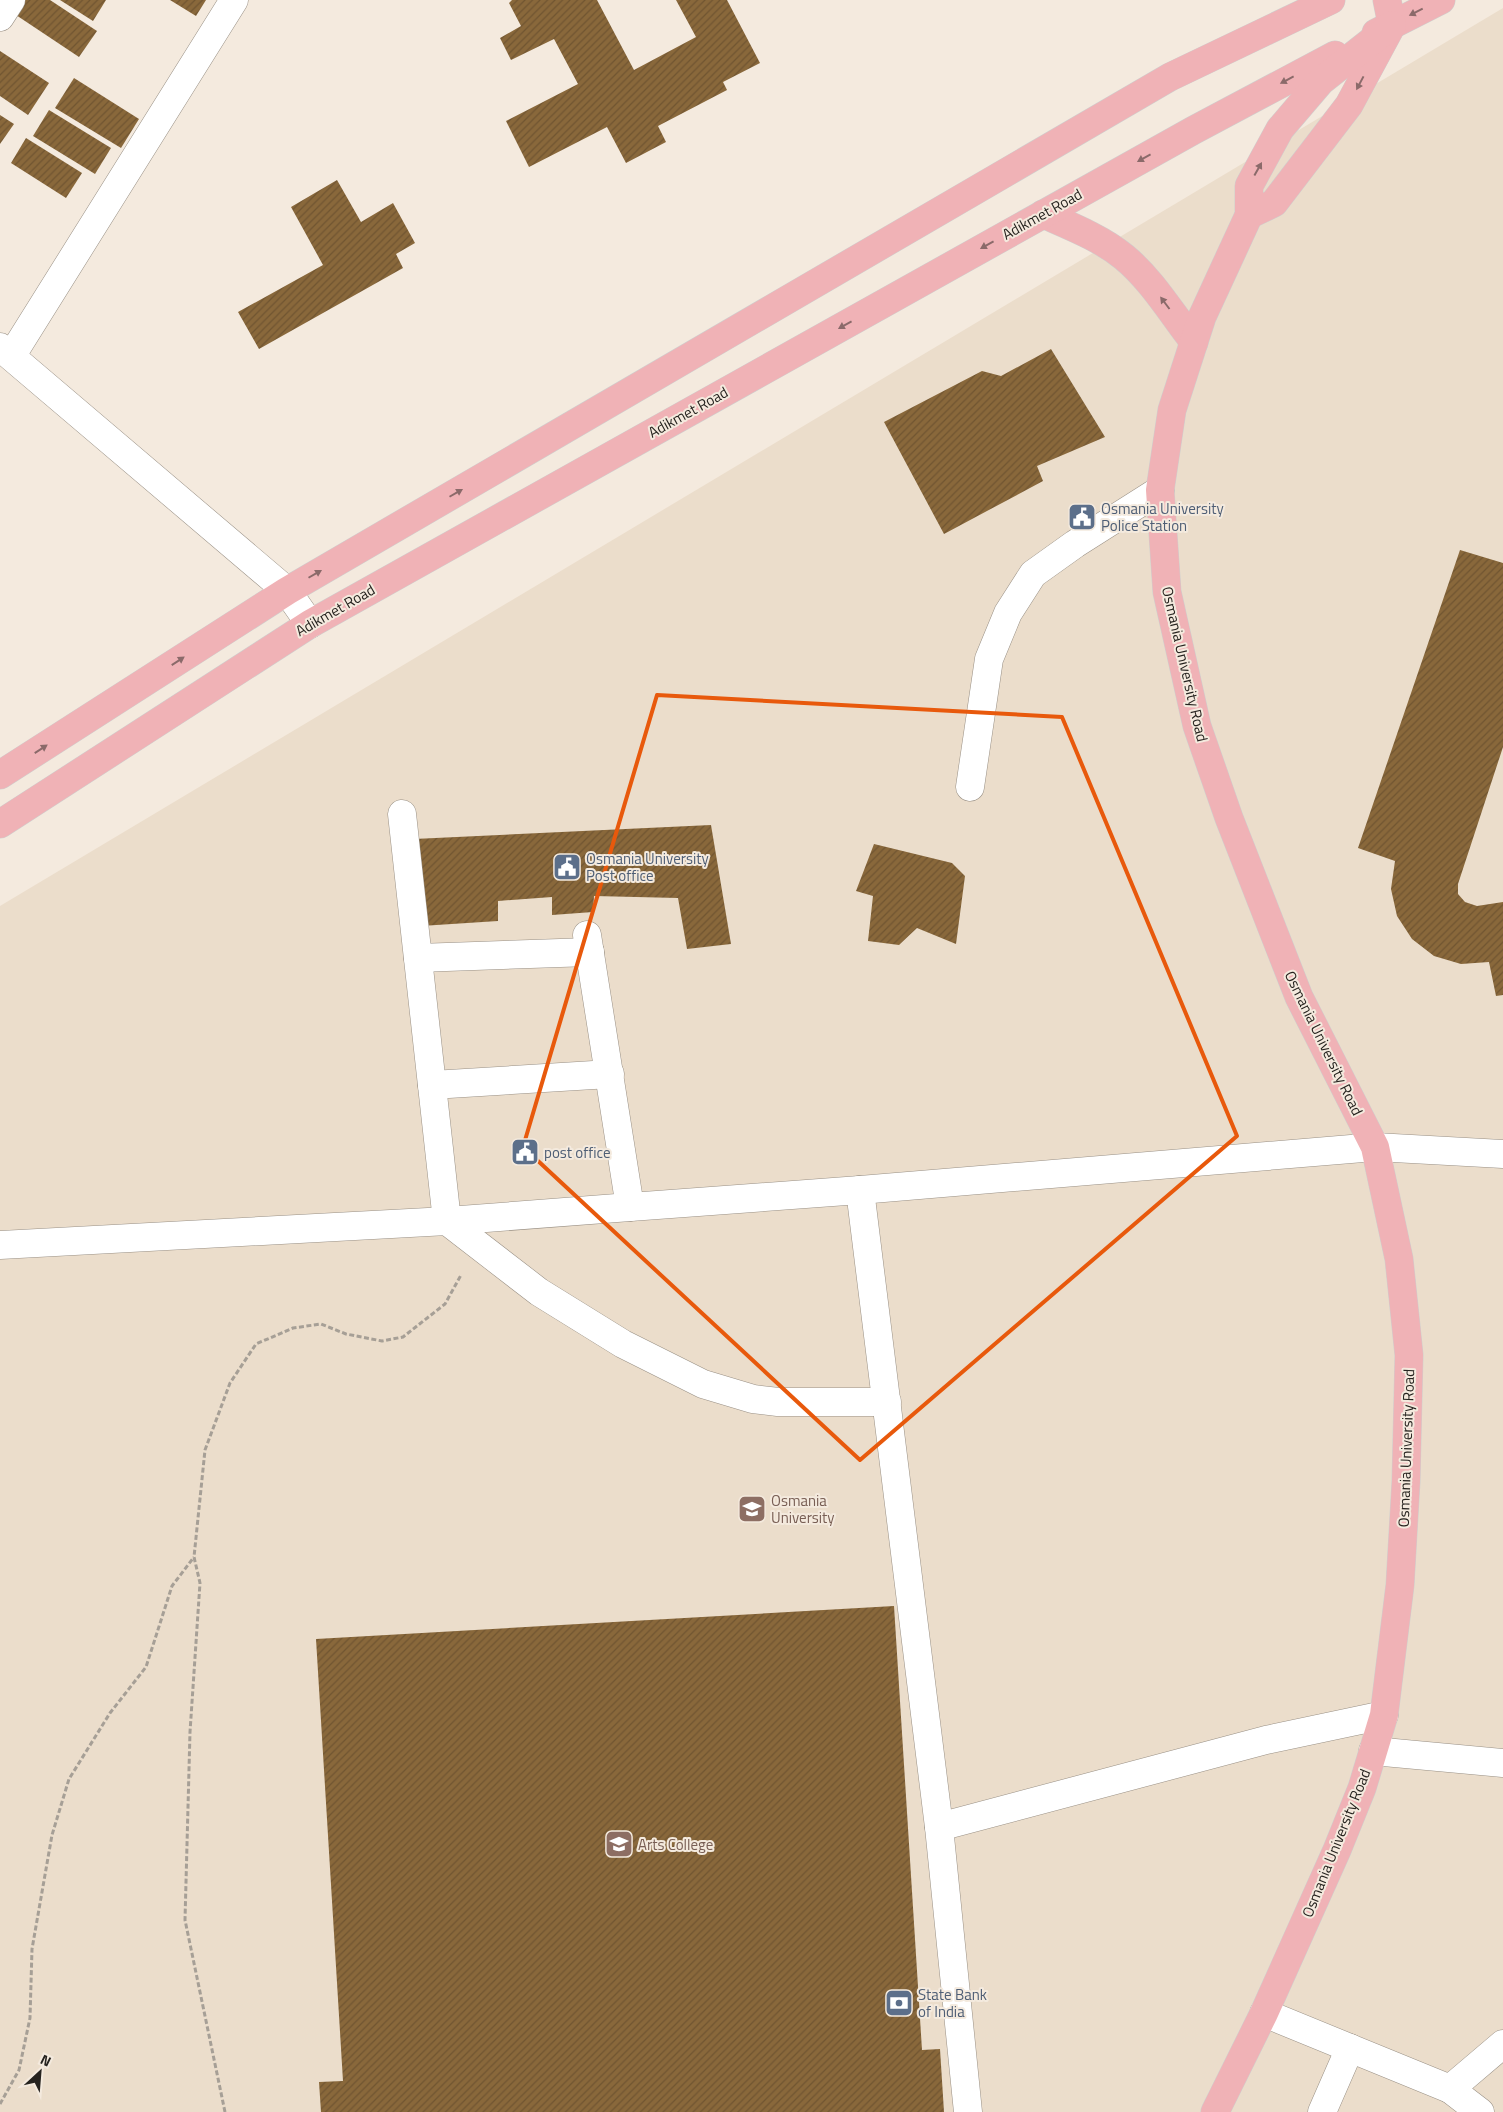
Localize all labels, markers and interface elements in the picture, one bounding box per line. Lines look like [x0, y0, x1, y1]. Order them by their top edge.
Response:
one-way arrow [1409, 8, 1424, 16]
one-way arrow [1280, 76, 1294, 84]
one-way arrow [1356, 76, 1364, 90]
one-way arrow [1137, 153, 1150, 162]
one-way arrow [1254, 161, 1262, 176]
street label: Adikmet Road [998, 183, 1086, 245]
one-way arrow [980, 241, 993, 250]
one-way arrow [1159, 297, 1170, 310]
one-way arrow [838, 320, 851, 329]
street label: Adikmet Road [644, 381, 732, 443]
one-way arrow [449, 488, 462, 497]
place label: Osmania University Police Station [1101, 497, 1224, 537]
public building icon: Osmania University Police Station [1067, 502, 1097, 532]
one-way arrow [309, 570, 322, 579]
street label: Adikmet Road [291, 578, 379, 642]
street label: Osmania University Road [1156, 584, 1214, 744]
one-way arrow [171, 656, 184, 666]
one-way arrow [34, 744, 48, 753]
place label: Osmania University Post office [586, 847, 709, 887]
public building icon: Osmania University Post office [552, 852, 582, 882]
street label: Osmania University Road [1279, 967, 1369, 1119]
public building icon: post office [510, 1137, 540, 1167]
place label: post office [544, 1141, 611, 1164]
street label: Osmania University Road [1392, 1368, 1420, 1528]
place label: Osmania University [771, 1489, 835, 1529]
school or university icon: Osmania University [737, 1494, 767, 1524]
street label: Osmania University Road [1296, 1765, 1376, 1921]
school or university icon: Arts College [604, 1829, 634, 1859]
place label: Arts College [638, 1833, 713, 1856]
place label: State Bank of India [918, 1983, 987, 2023]
bank icon: State Bank of India [884, 1988, 914, 2018]
north arrow [15, 2047, 65, 2097]
text: N [37, 2048, 55, 2071]

